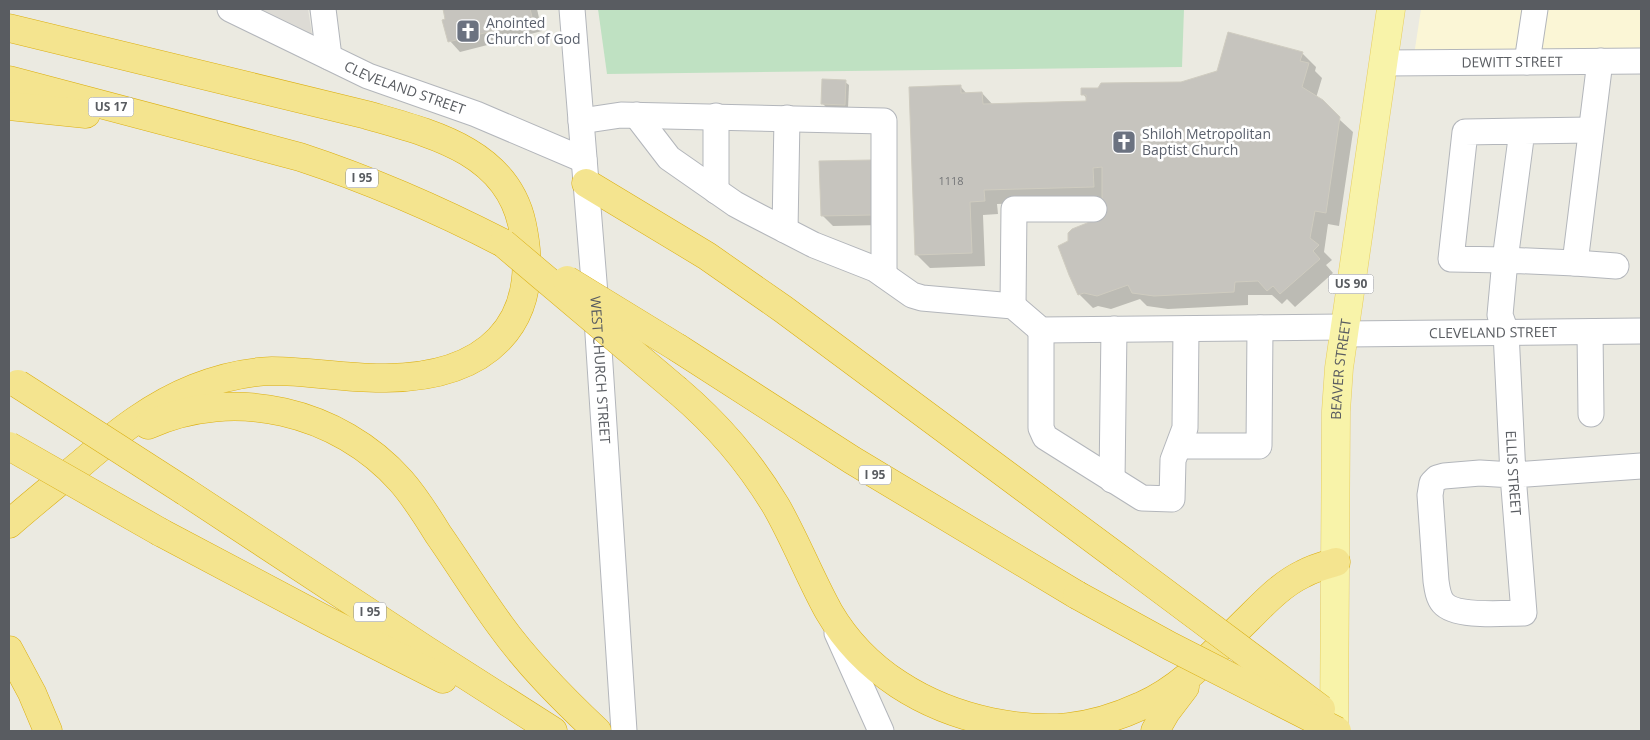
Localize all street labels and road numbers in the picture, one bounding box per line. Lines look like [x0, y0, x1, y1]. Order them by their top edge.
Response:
street label: DEWITT STREET [1461, 52, 1563, 71]
street label: CLEVELAND STREET [341, 56, 468, 119]
road number: US 17 [88, 98, 134, 116]
road number: I 95 [346, 168, 378, 188]
road number: US 90 [1328, 274, 1374, 294]
street label: WEST CHURCH STREET [586, 295, 615, 445]
street label: BEAVER STREET [1326, 317, 1355, 420]
street label: CLEVELAND STREET [1429, 322, 1557, 342]
street label: ELLIS STREET [1502, 430, 1526, 516]
road number: I 95 [859, 466, 891, 484]
road number: I 95 [354, 602, 386, 622]

